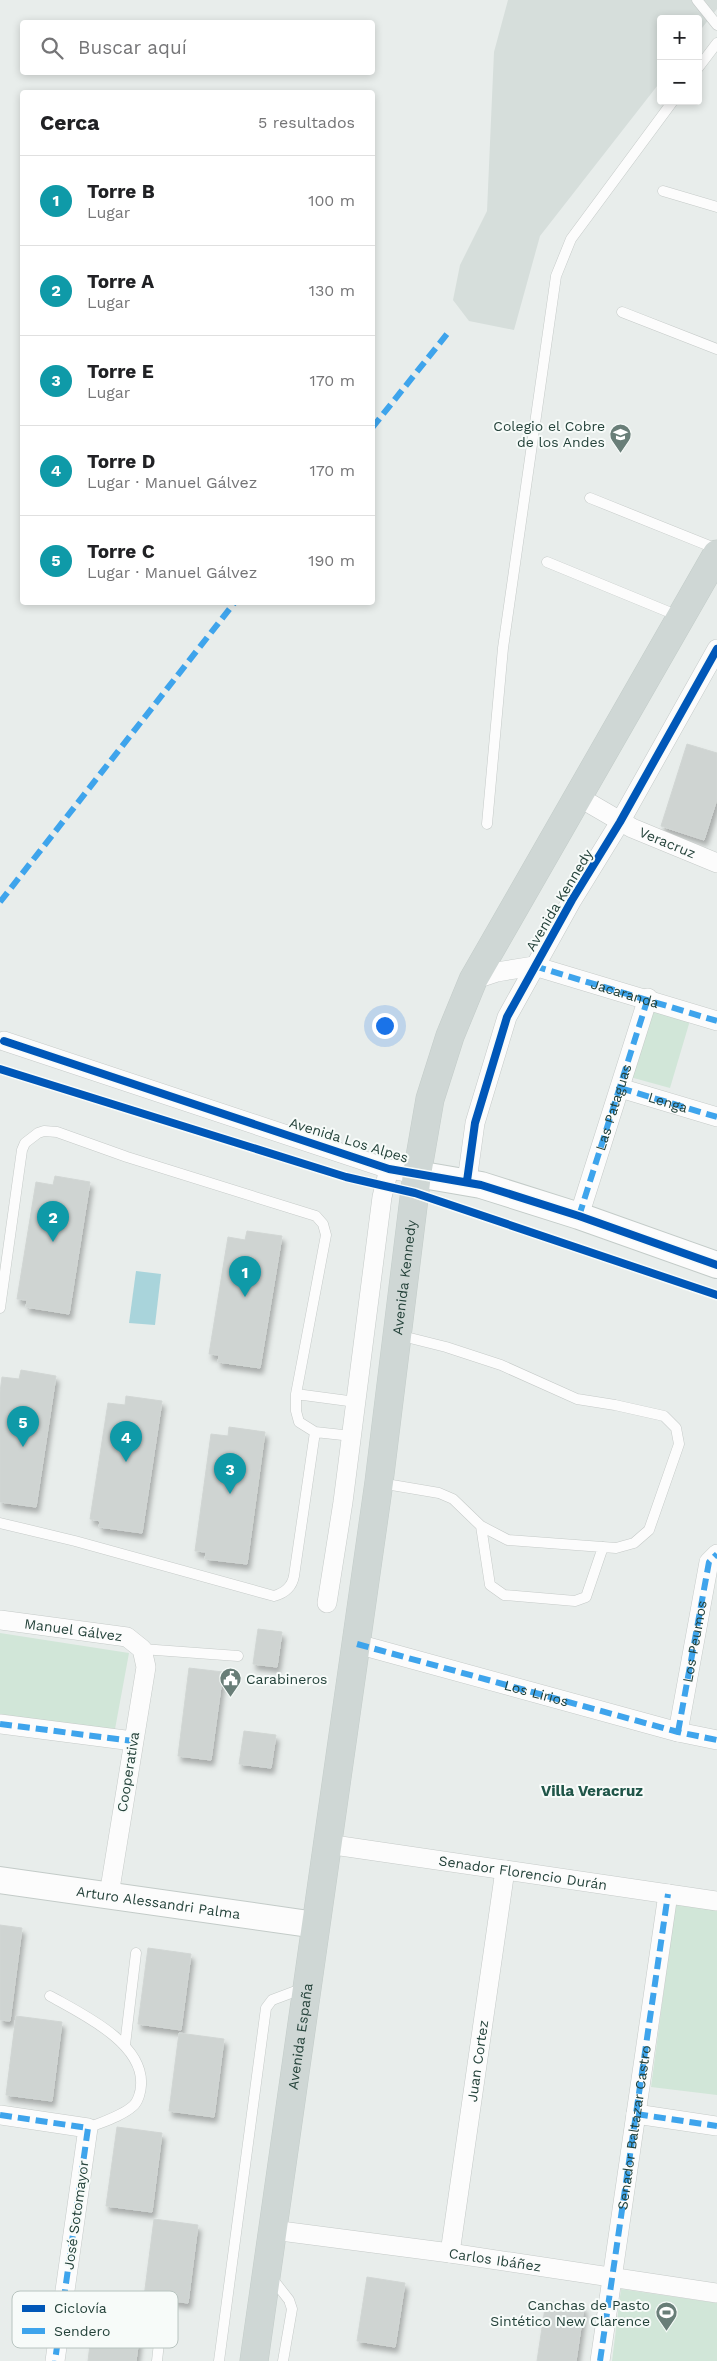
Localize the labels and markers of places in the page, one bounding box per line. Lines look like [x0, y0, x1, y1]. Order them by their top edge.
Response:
place label: Colegio el Cobre de los Andes [493, 418, 605, 450]
school or university icon: Colegio el Cobre de los Andes [609, 422, 633, 453]
pin: 2 [37, 1201, 69, 1242]
pin: 1 [229, 1256, 261, 1297]
pin: 5 [7, 1406, 39, 1447]
pin: 4 [110, 1421, 142, 1462]
pin: 3 [214, 1453, 246, 1494]
public building icon: Carabineros [218, 1667, 242, 1698]
place label: Carabineros [246, 1671, 327, 1687]
place label: Canchas de Pasto Sintético New Clarence [490, 2297, 650, 2329]
sports icon: Canchas de Pasto Sintético New Clarence [654, 2301, 678, 2332]

